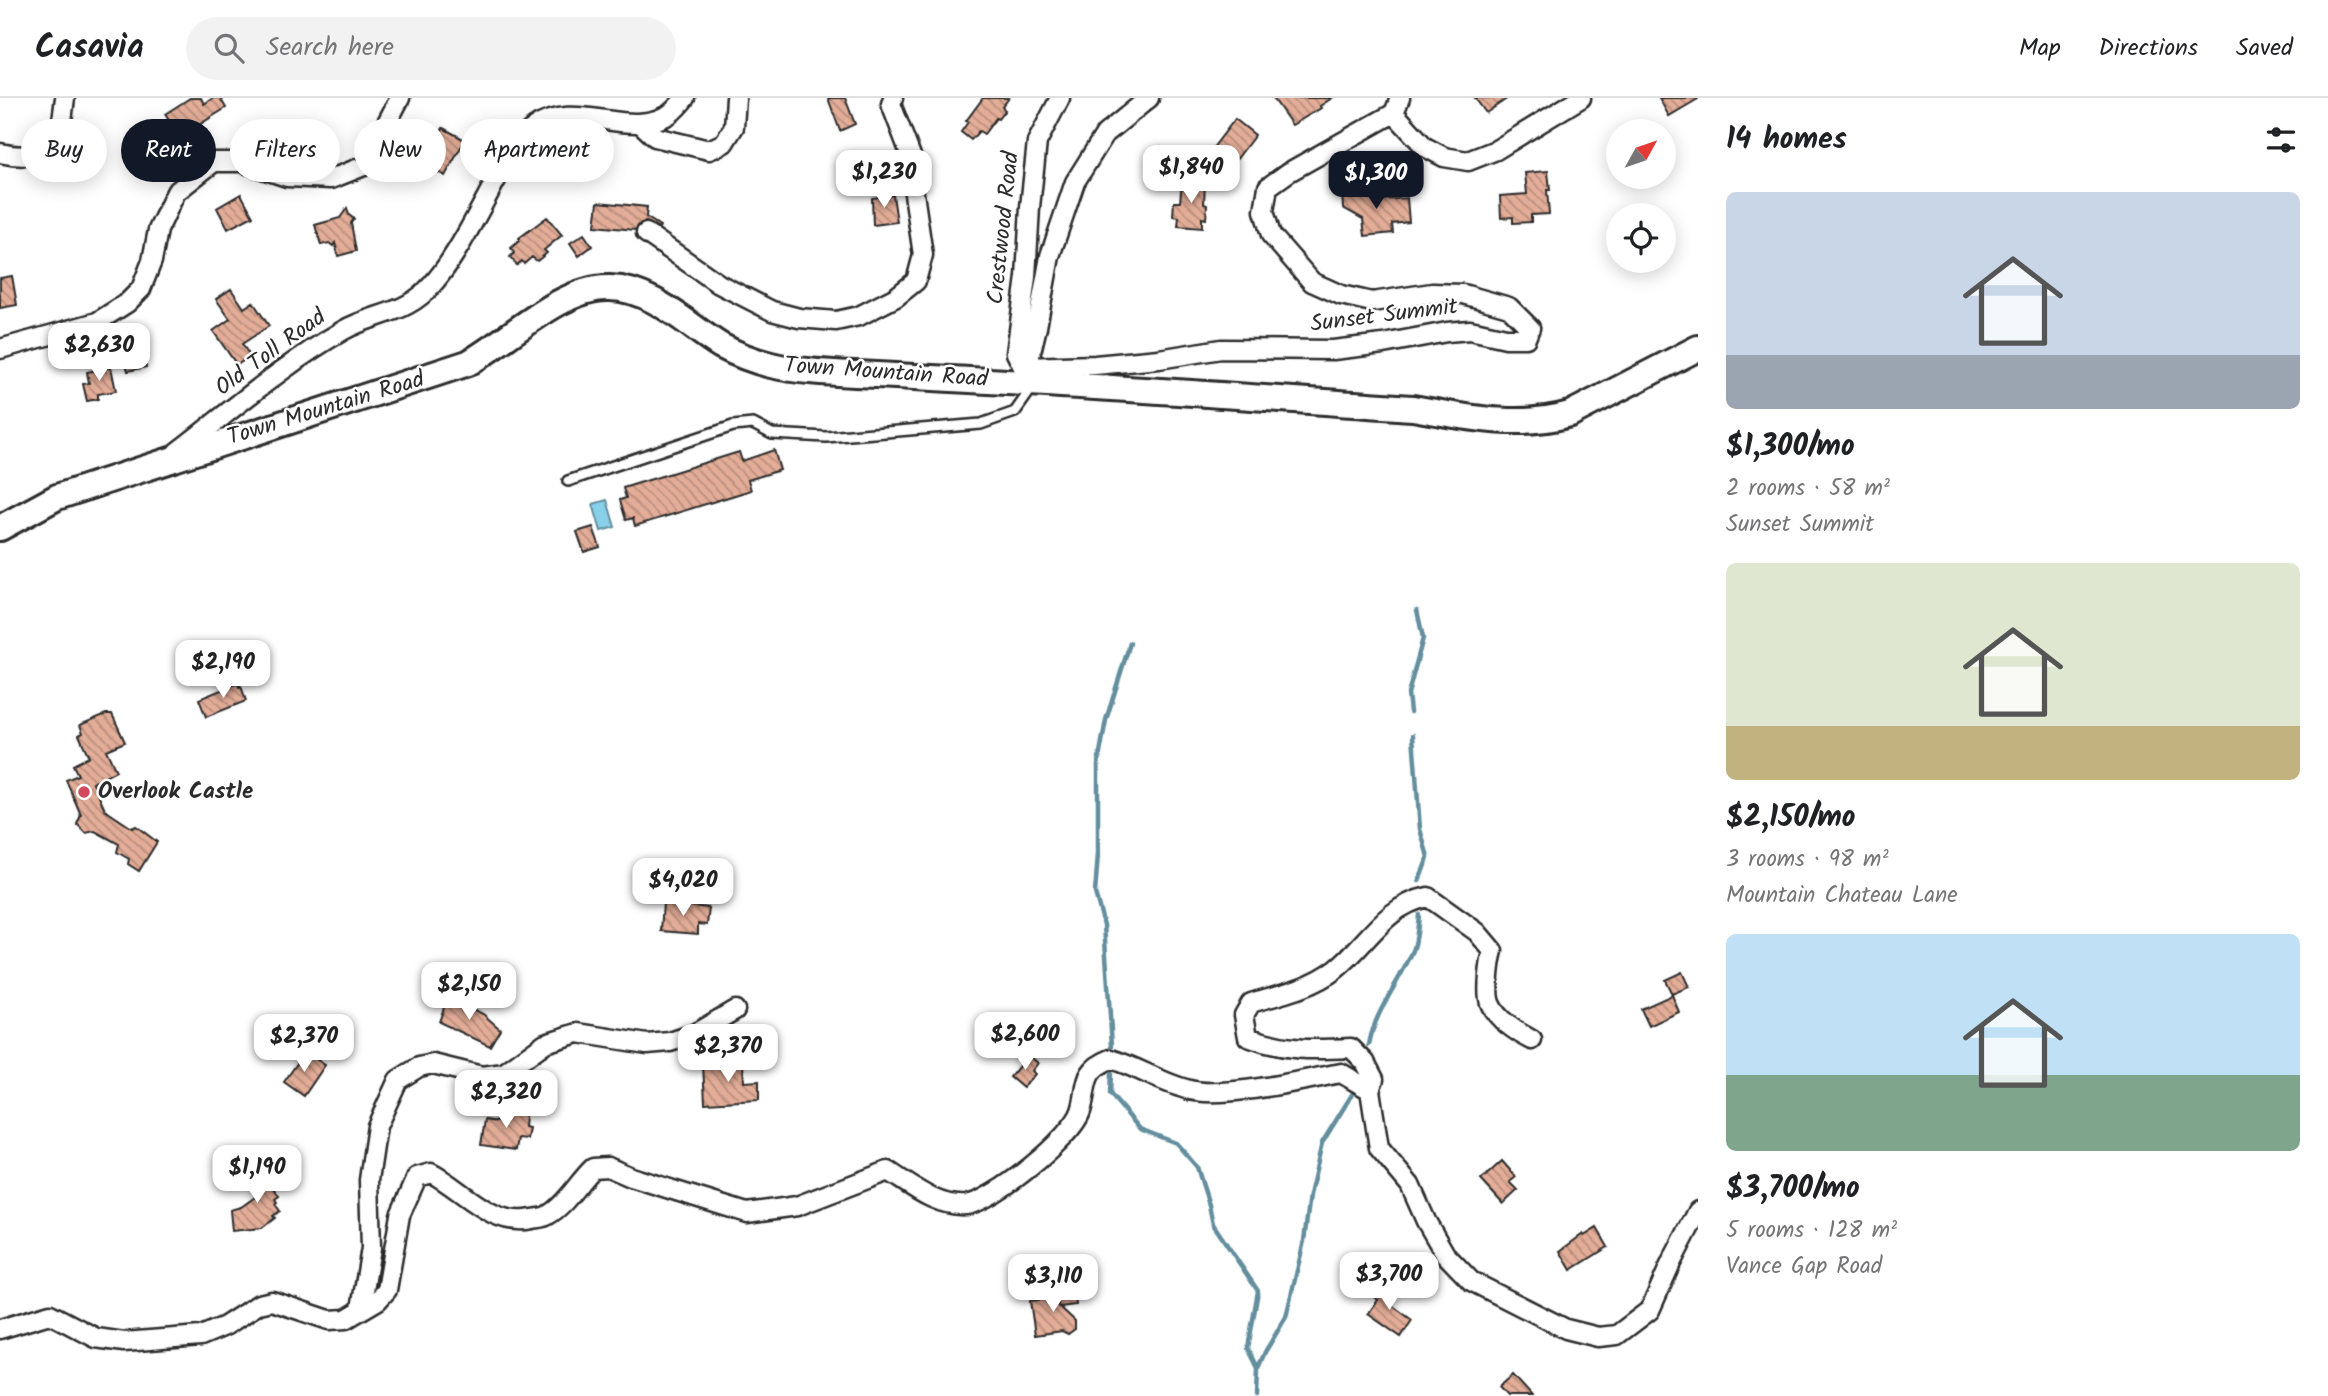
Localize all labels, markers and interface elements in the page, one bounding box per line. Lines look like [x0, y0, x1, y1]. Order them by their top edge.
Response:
search box [186, 17, 676, 80]
text: Casavia [35, 22, 144, 75]
text: Search here [266, 27, 394, 69]
icon: search [210, 29, 248, 67]
text: Map [2019, 29, 2061, 68]
text: Directions [2099, 29, 2198, 68]
text: Saved [2236, 29, 2293, 68]
text: 14 homes [1726, 116, 1847, 164]
chip: Buy [21, 119, 107, 182]
chip: Rent [121, 119, 216, 182]
chip: Filters [230, 119, 340, 182]
chip: New [354, 119, 446, 182]
chip: Apartment [460, 119, 614, 182]
north arrow [1606, 119, 1676, 189]
map controls [1606, 119, 1676, 273]
icon: filters [2262, 121, 2300, 159]
pin: $1,840 [1134, 146, 1248, 205]
street label: Crestwood Road [978, 149, 1030, 306]
pin: $1,230 [827, 150, 941, 210]
text: $1,840 [1159, 150, 1223, 186]
pin: $1,300 [1319, 152, 1433, 211]
text: $1,230 [852, 155, 916, 191]
text: $1,300 [1345, 156, 1407, 192]
button: locate [1606, 203, 1676, 273]
icon: home [1950, 238, 2076, 364]
street label: Sunset Summit [1308, 289, 1461, 343]
street label: Old Toll Road [208, 300, 334, 406]
pin: $2,630 [42, 324, 156, 383]
text: $2,630 [64, 328, 134, 364]
street label: Town Mountain Road [783, 348, 990, 398]
street label: Town Mountain Road [223, 362, 429, 456]
text: $1,300/mo [1726, 423, 1855, 471]
text: 2 rooms · 58 m² [1726, 471, 1890, 507]
text: Sunset Summit [1726, 507, 1874, 543]
icon: home [1950, 609, 2076, 735]
pin: $2,190 [166, 640, 280, 700]
text: $2,190 [191, 645, 255, 681]
place label: Overlook Castle [98, 774, 253, 810]
marker: Overlook Castle [76, 784, 92, 800]
text: $2,150/mo [1726, 794, 1855, 842]
text: 3 rooms · 98 m² [1726, 842, 1889, 878]
pin: $4,020 [626, 858, 740, 918]
text: $4,020 [648, 863, 718, 899]
text: Mountain Chateau Lane [1726, 878, 1958, 914]
pin: $2,150 [412, 962, 526, 1022]
text: $2,150 [437, 967, 501, 1003]
icon: home [1950, 980, 2076, 1106]
pin: $2,600 [968, 1012, 1082, 1072]
pin: $2,370 [247, 1014, 361, 1074]
text: $2,600 [990, 1017, 1060, 1053]
text: $2,370 [270, 1019, 338, 1055]
pin: $2,370 [671, 1024, 785, 1084]
text: $2,370 [694, 1029, 762, 1065]
pin: $2,320 [449, 1070, 563, 1130]
text: $2,320 [471, 1075, 541, 1111]
pin: $1,190 [200, 1146, 314, 1205]
text: $1,190 [229, 1150, 285, 1186]
text: $3,700/mo [1726, 1165, 1860, 1213]
text: 5 rooms · 128 m² [1726, 1213, 1897, 1249]
text: Vance Gap Road [1726, 1249, 1882, 1285]
pin: $3,700 [1332, 1252, 1446, 1312]
pin: $3,110 [996, 1254, 1110, 1314]
text: $3,700 [1356, 1257, 1422, 1293]
text: $3,110 [1024, 1259, 1082, 1295]

